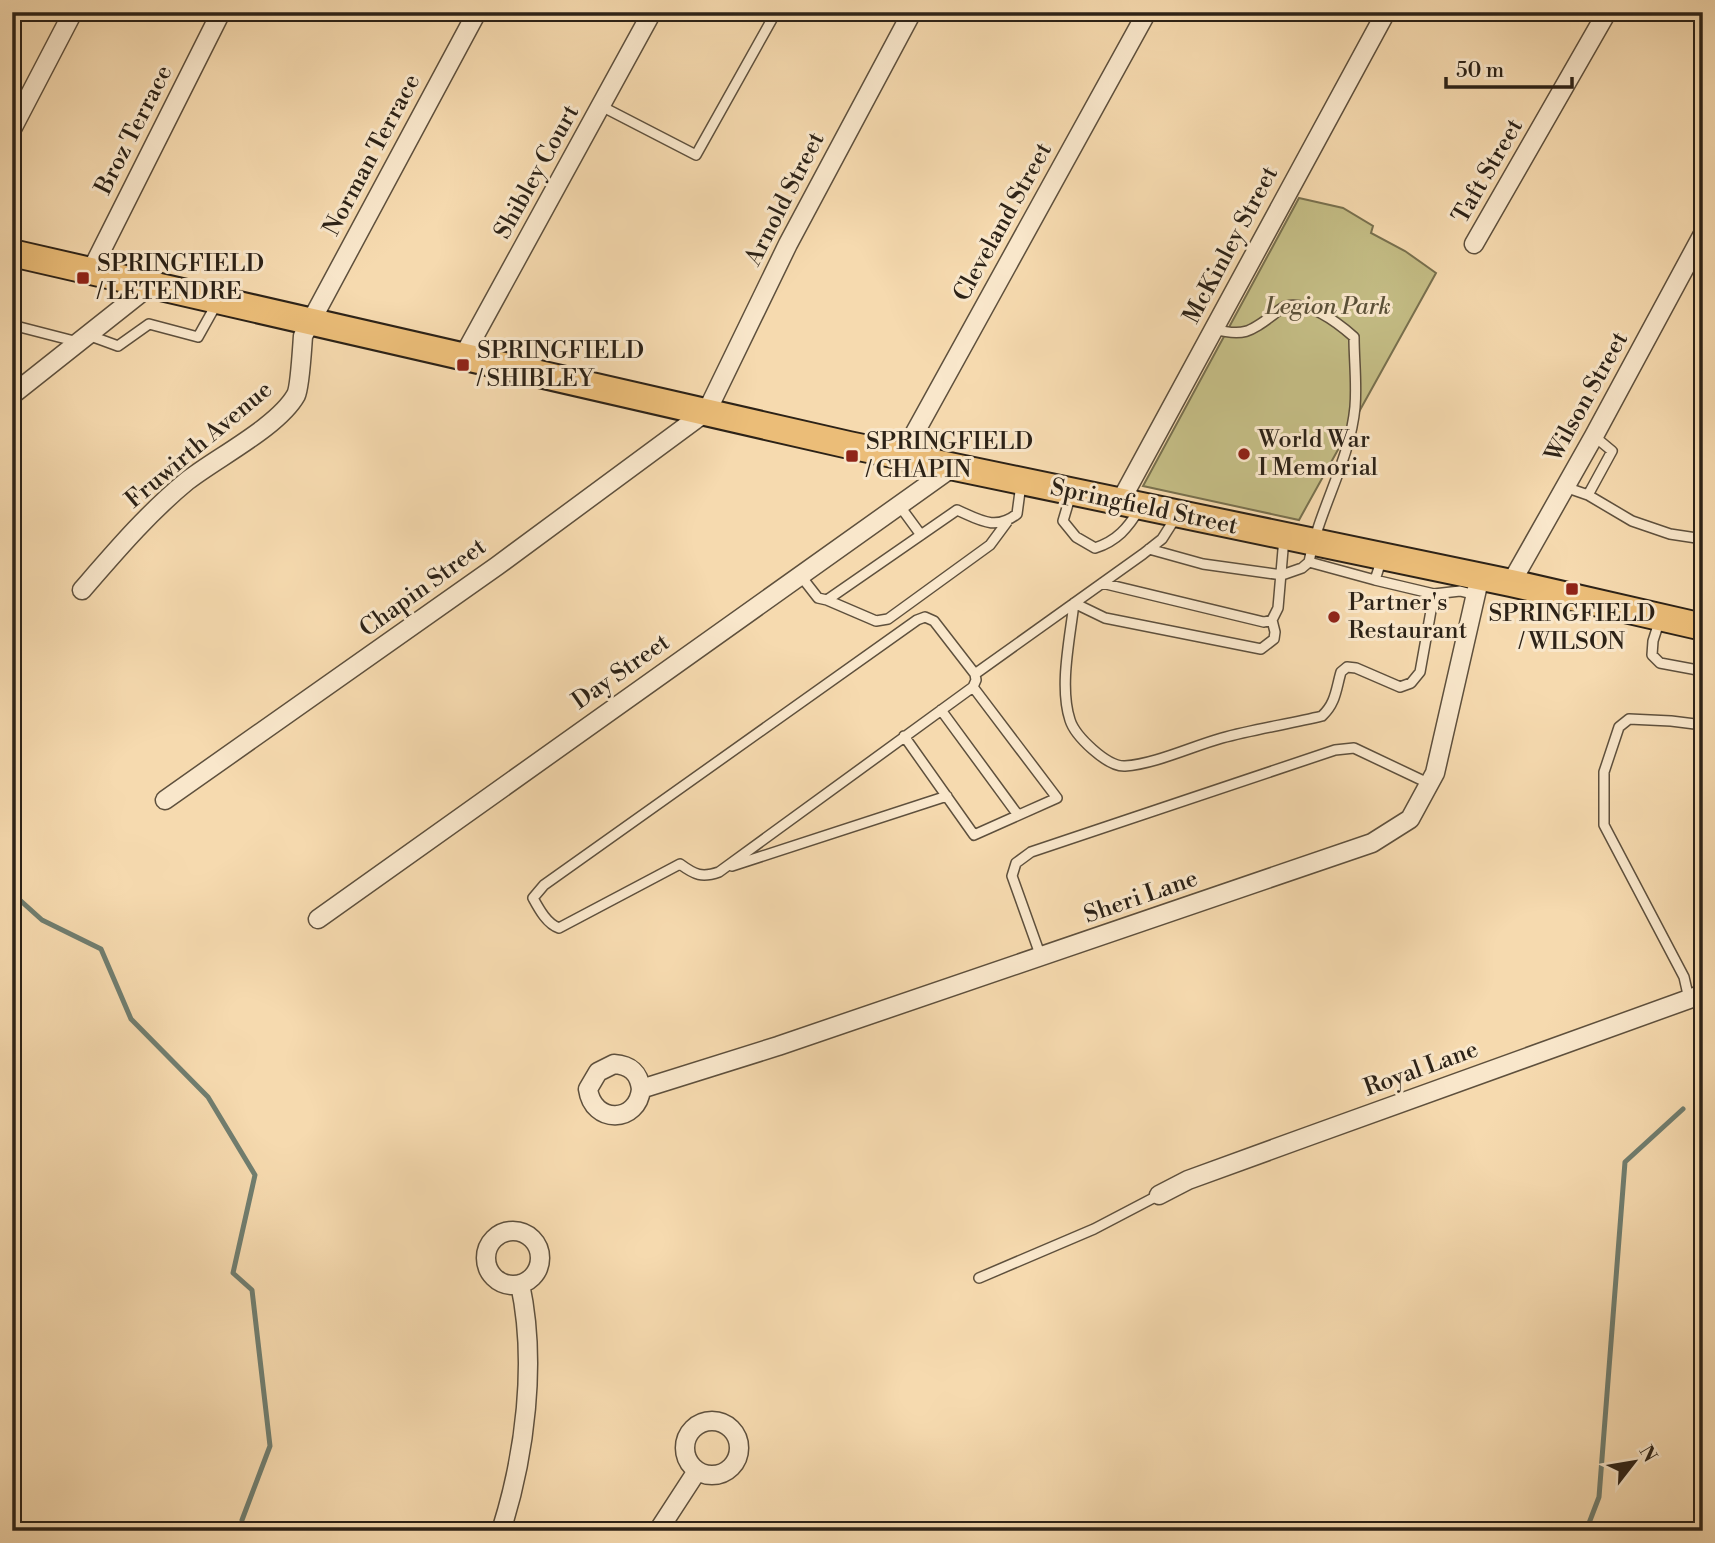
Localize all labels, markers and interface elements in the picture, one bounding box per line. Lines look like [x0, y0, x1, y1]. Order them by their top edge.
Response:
scale bar [1446, 46, 1572, 90]
text: 50 m [1456, 58, 1504, 84]
street label: Broz Terrace [88, 60, 179, 201]
street label: Norman Terrace [317, 69, 427, 241]
street label: Shibley Court [488, 99, 586, 244]
street label: Taft Street [1446, 113, 1530, 229]
street label: Arnold Street [738, 127, 832, 272]
street label: Cleveland Street [947, 137, 1059, 307]
street label: McKinley Street [1177, 161, 1285, 329]
place label: SPRINGFIELD / LETENDRE [96, 249, 264, 307]
marker: SPRINGFIELD / LETENDRE [75, 270, 91, 286]
park label: Legion Park [1264, 292, 1391, 322]
street label: Wilson Street [1538, 326, 1635, 468]
place label: SPRINGFIELD / SHIBLEY [476, 336, 644, 394]
marker: SPRINGFIELD / SHIBLEY [455, 357, 471, 373]
street label: Fruwirth Avenue [119, 375, 279, 515]
place label: World War I Memorial [1257, 425, 1378, 483]
place label: SPRINGFIELD / CHAPIN [865, 427, 1033, 485]
marker: World War I Memorial [1236, 446, 1252, 462]
marker: SPRINGFIELD / CHAPIN [844, 448, 860, 464]
street label: Springfield Street [1048, 472, 1241, 542]
street label: Chapin Street [354, 532, 493, 644]
marker: SPRINGFIELD / WILSON [1564, 581, 1580, 597]
place label: Partner's Restaurant [1348, 588, 1468, 646]
place label: SPRINGFIELD / WILSON [1488, 599, 1656, 657]
marker: Partner's Restaurant [1326, 609, 1342, 625]
street label: Day Street [566, 627, 676, 717]
street label: Sheri Lane [1080, 864, 1202, 930]
street label: Royal Lane [1360, 1034, 1482, 1104]
north arrow [1600, 1428, 1670, 1498]
text: N [1634, 1441, 1662, 1466]

